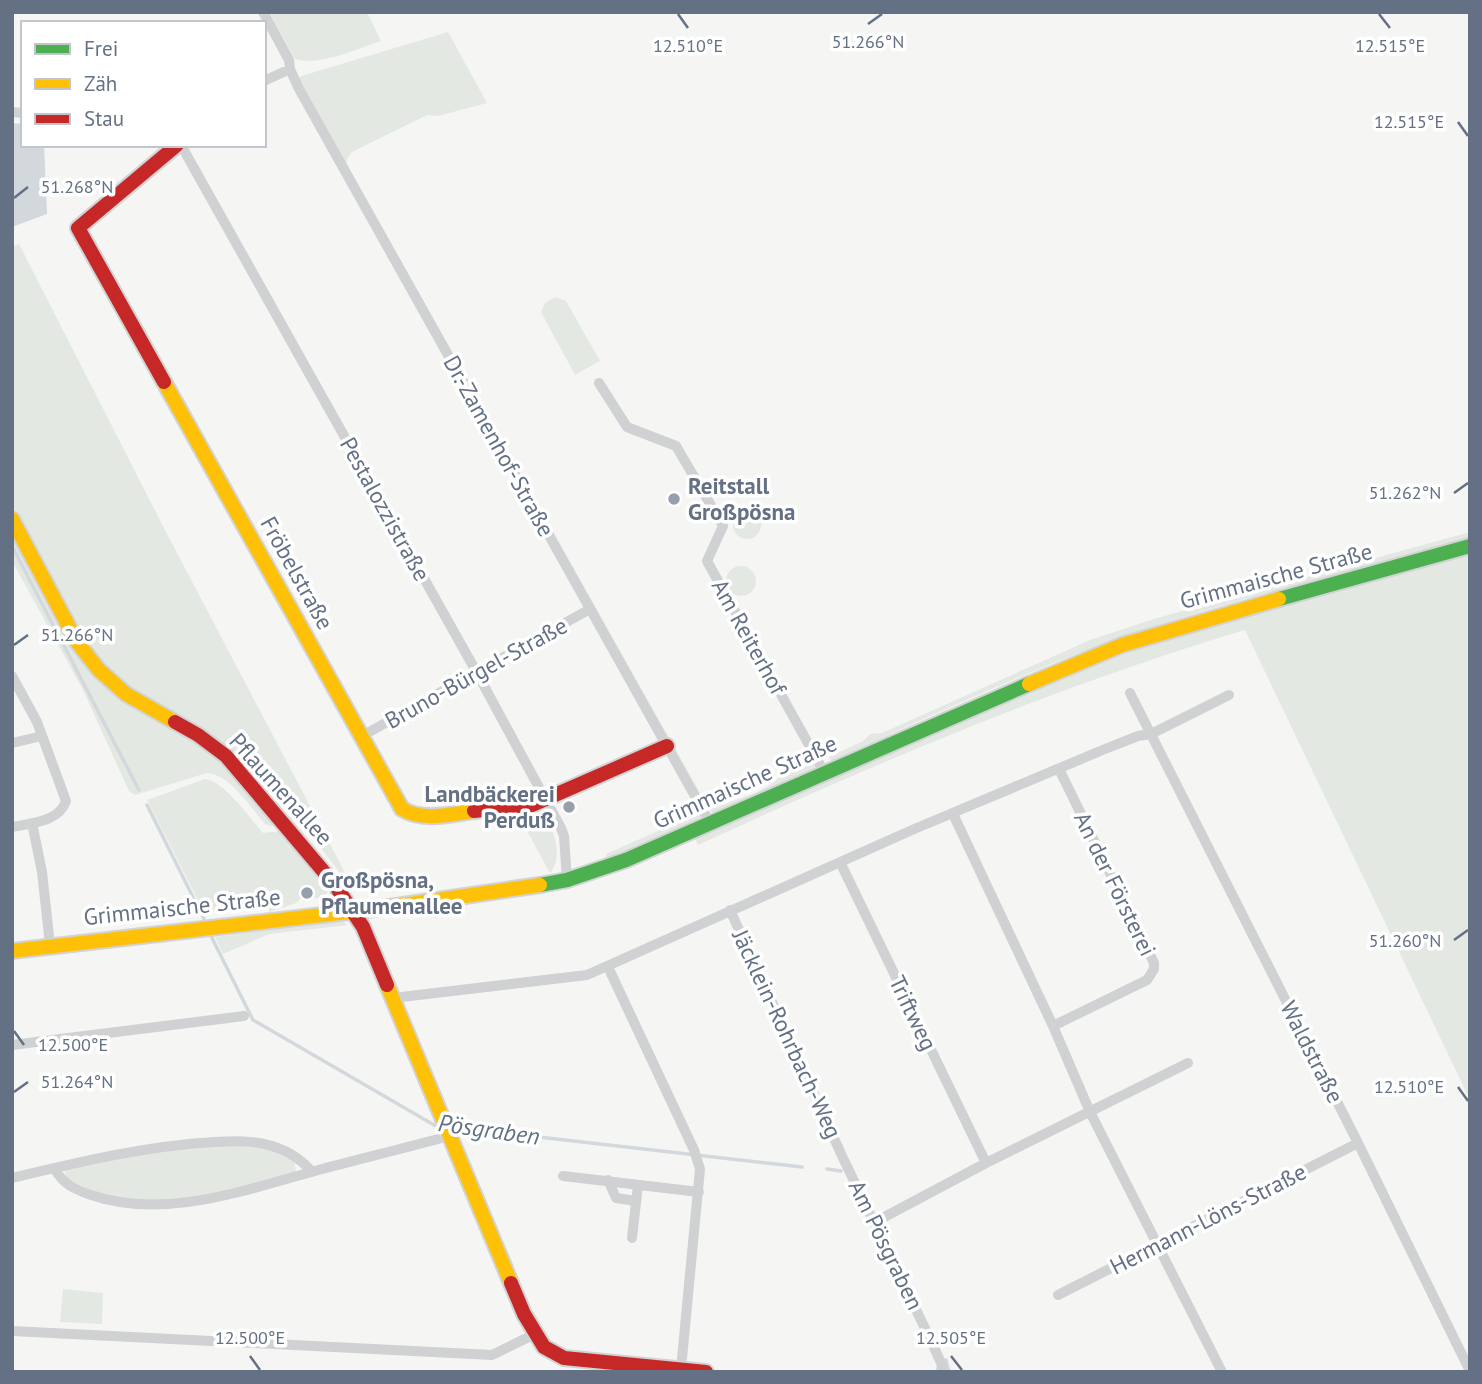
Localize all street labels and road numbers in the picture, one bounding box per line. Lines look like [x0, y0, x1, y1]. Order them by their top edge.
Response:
street label: Dr.-Zamenhof-Straße [438, 350, 561, 541]
street label: Pestalozzistraße [334, 432, 437, 586]
street label: Fröbelstraße [254, 511, 340, 634]
street label: Grimmaische Straße [1176, 536, 1375, 615]
street label: Am Reiterhof [706, 574, 794, 701]
street label: Bruno-Bürgel-Straße [379, 610, 572, 735]
street label: Pflaumenallee [223, 727, 339, 851]
street label: Grimmaische Straße [648, 728, 841, 835]
street label: An der Försterei [1068, 807, 1163, 961]
street label: Grimmaische Straße [82, 882, 282, 931]
street label: Jäcklein-Rohrbach-Weg [726, 924, 849, 1143]
street label: Triftweg [883, 971, 944, 1055]
street label: Waldstraße [1274, 996, 1350, 1108]
street label: Hermann-Löns-Straße [1105, 1157, 1311, 1281]
street label: Am Pösgraben [843, 1175, 930, 1314]

